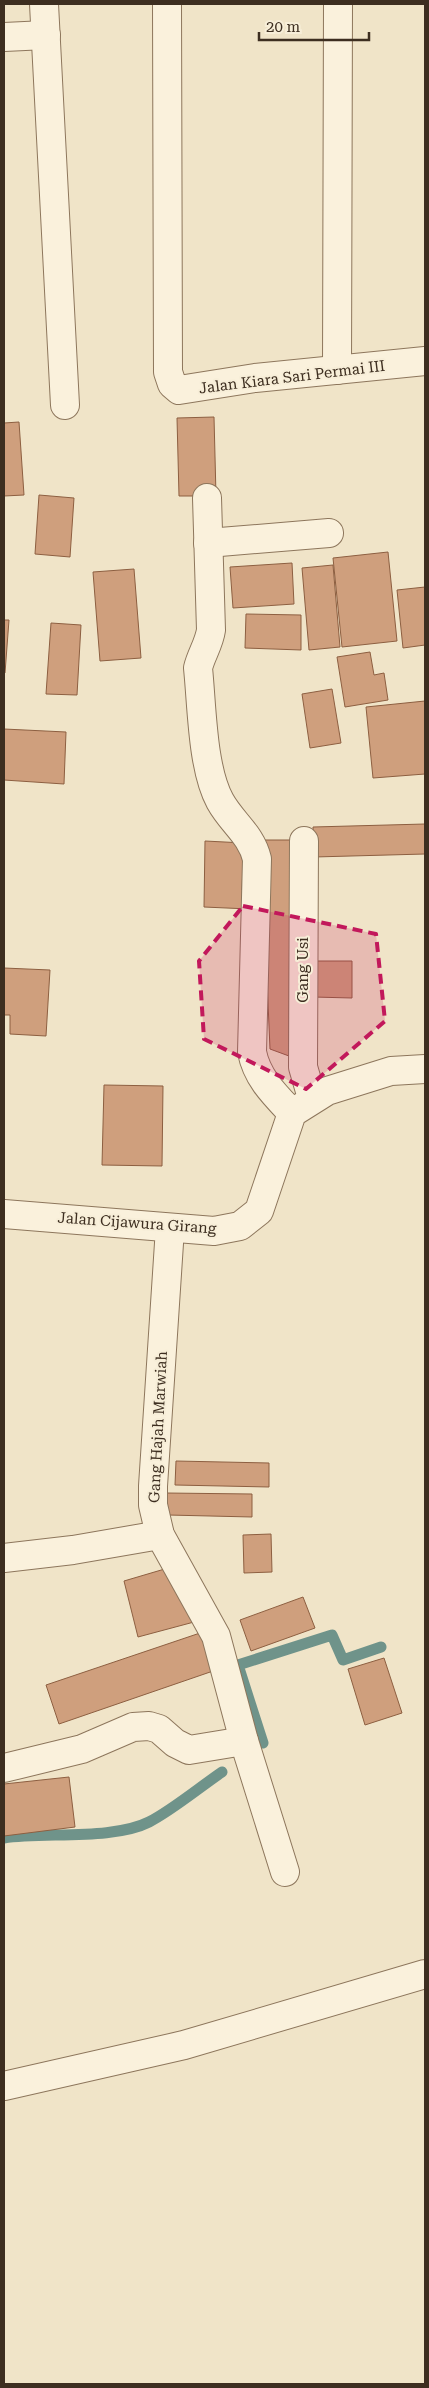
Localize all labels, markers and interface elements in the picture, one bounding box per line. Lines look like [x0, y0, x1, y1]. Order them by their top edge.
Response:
scale bar [259, 10, 369, 42]
text: 20 m [266, 18, 301, 36]
street label: Jalan Kiara Sari Permai III [198, 357, 386, 397]
street label: Gang Usi [294, 937, 312, 1003]
street label: Jalan Cijawura Girang [57, 1208, 217, 1238]
street label: Gang Hajah Marwiah [145, 1350, 171, 1503]

